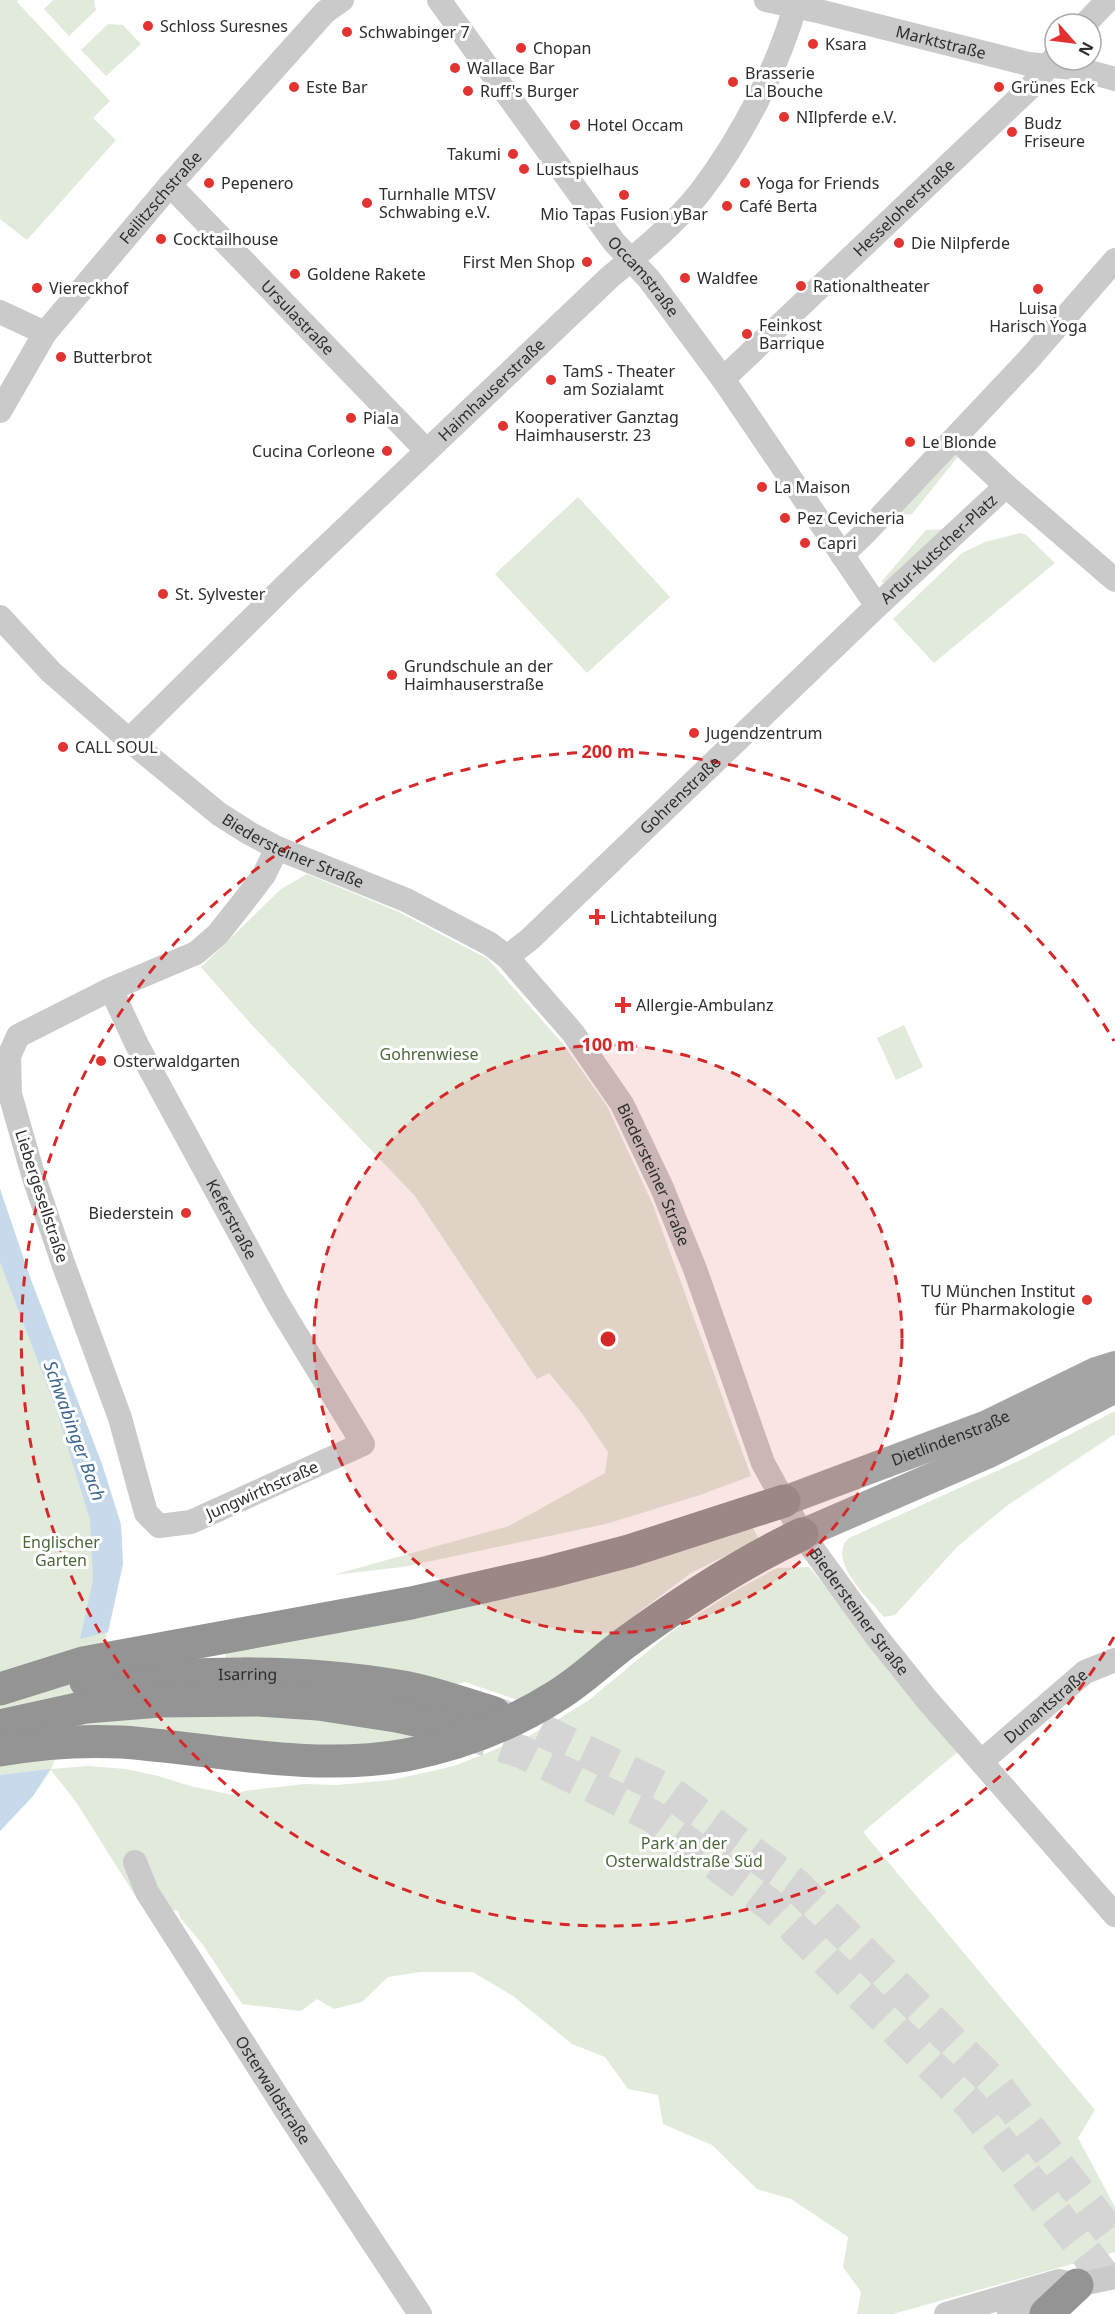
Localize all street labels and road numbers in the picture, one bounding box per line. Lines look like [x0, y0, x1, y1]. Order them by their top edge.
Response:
street label: Marktstraße [894, 20, 988, 64]
street label: Feilitzschstraße [114, 146, 206, 249]
street label: Hesseloherstraße [848, 154, 959, 261]
street label: Occamstraße [603, 231, 684, 321]
street label: Ursulastraße [256, 275, 339, 360]
street label: Haimhauserstraße [433, 334, 550, 446]
street label: Artur-Kutscher-Platz [875, 489, 1002, 609]
street label: Gohrenstraße [635, 751, 725, 839]
street label: Biedersteiner Straße [218, 808, 367, 893]
street label: Biedersteiner Straße [612, 1100, 695, 1249]
street label: Liebergesellstraße [10, 1127, 74, 1265]
street label: Keferstraße [201, 1175, 262, 1263]
street label: Dietlindenstraße [888, 1405, 1013, 1471]
street label: Jungwirthstraße [201, 1455, 322, 1525]
street label: Biedersteiner Straße [804, 1543, 914, 1680]
street label: Isarring [218, 1663, 278, 1685]
street label: Dunantstraße [999, 1664, 1092, 1748]
street label: Osterwaldstraße [230, 2031, 316, 2148]

